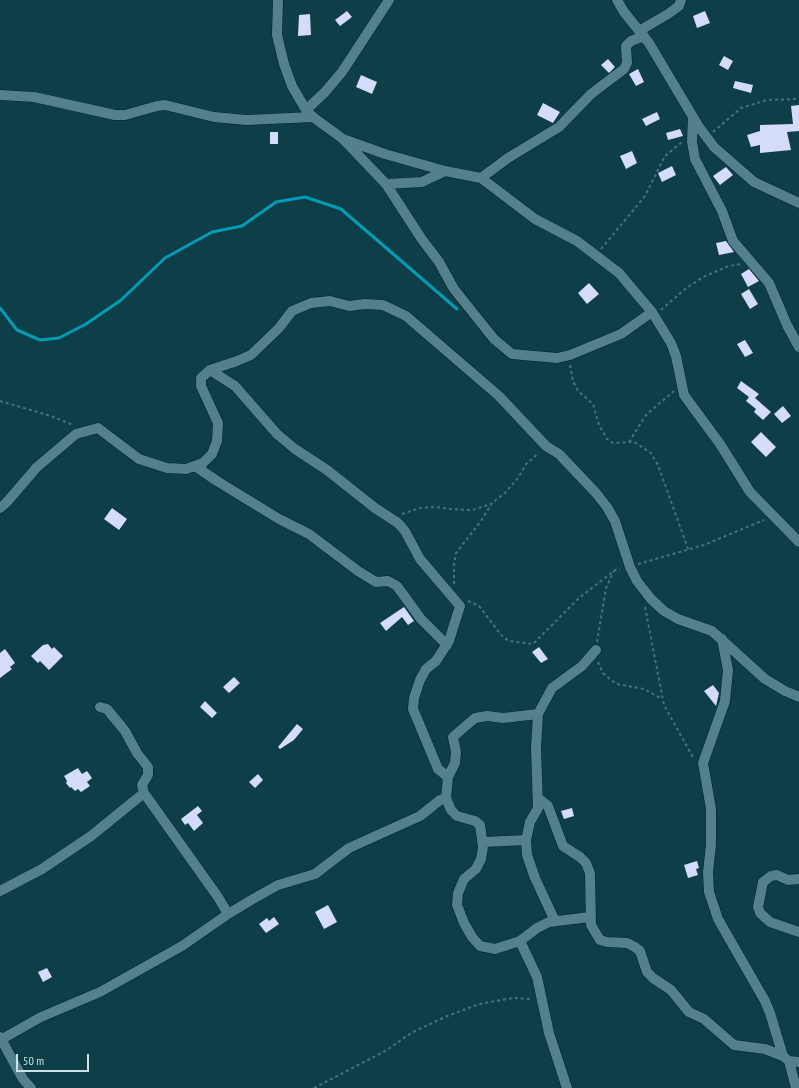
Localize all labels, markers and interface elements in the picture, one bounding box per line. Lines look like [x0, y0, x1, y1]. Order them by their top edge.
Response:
scale bar [18, 1046, 91, 1072]
text: 50 m [23, 1053, 44, 1068]

